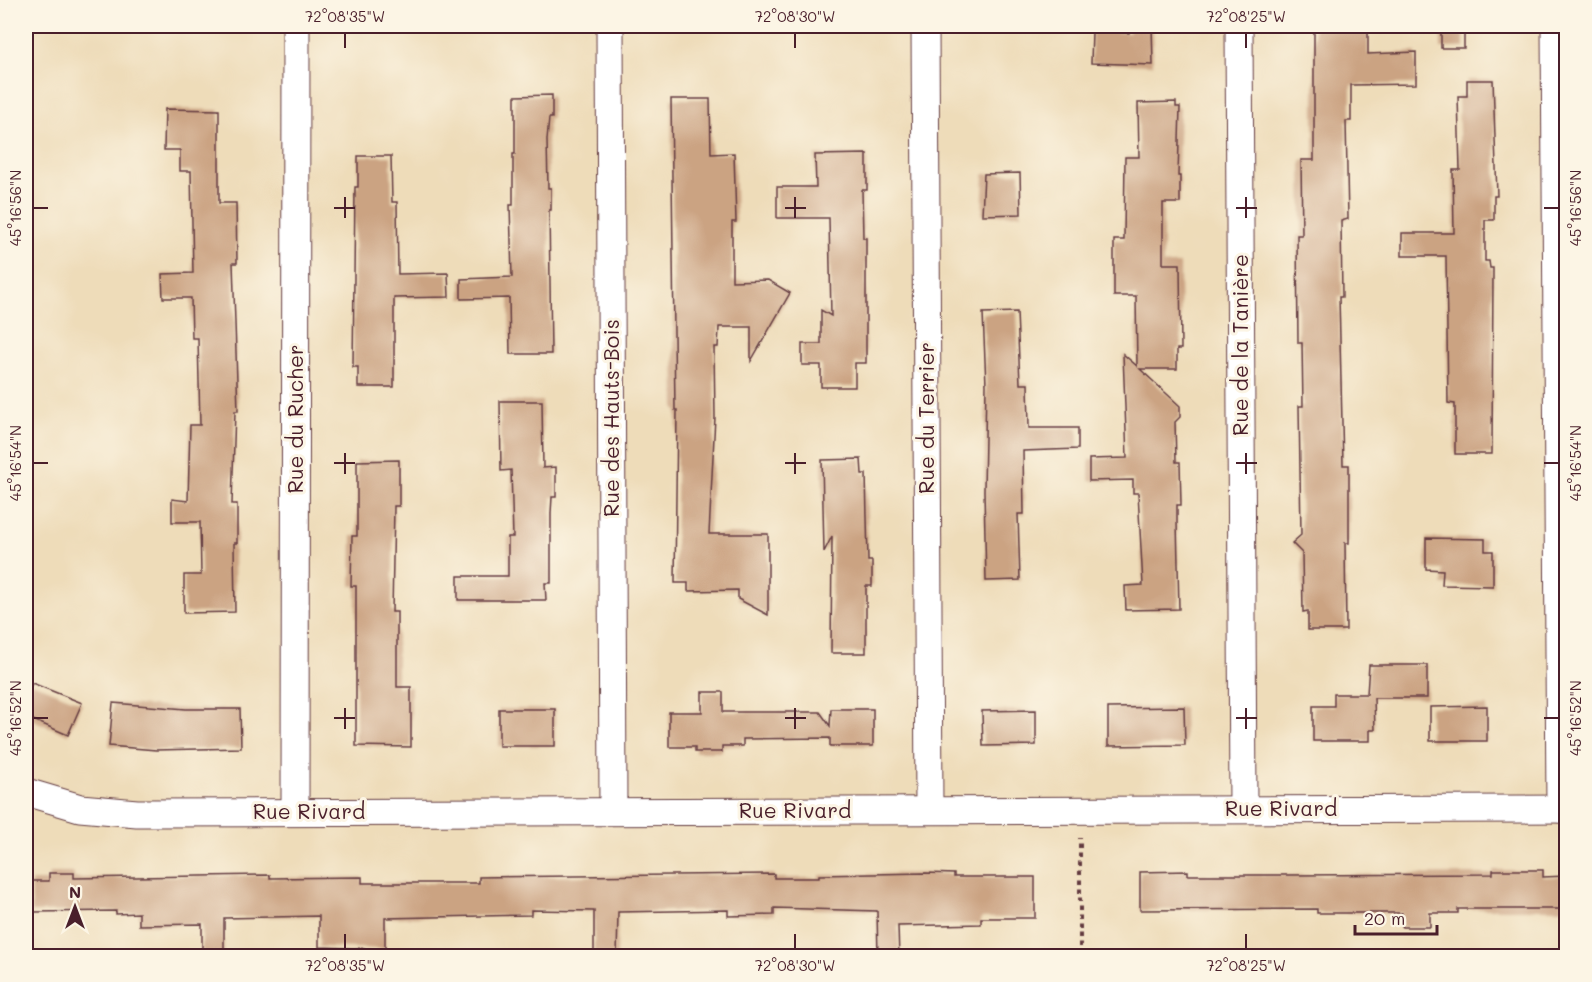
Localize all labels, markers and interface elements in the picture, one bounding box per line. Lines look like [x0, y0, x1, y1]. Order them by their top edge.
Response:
text: 72°08'35"W [305, 6, 385, 26]
text: 72°08'30"W [755, 6, 835, 26]
text: 72°08'25"W [1206, 6, 1286, 26]
text: 45°16'56"N [5, 170, 25, 246]
text: 45°16'56"N [1565, 170, 1585, 246]
street label: Rue de la Tanière [1226, 254, 1253, 436]
street label: Rue des Hauts-Bois [597, 319, 624, 517]
street label: Rue du Terrier [912, 342, 939, 494]
street label: Rue du Rucher [281, 345, 308, 493]
text: 45°16'54"N [5, 425, 25, 501]
text: 45°16'54"N [1565, 425, 1585, 501]
text: 45°16'52"N [5, 680, 25, 756]
text: 45°16'52"N [1565, 680, 1585, 756]
street label: Rue Rivard [1225, 794, 1337, 821]
street label: Rue Rivard [739, 796, 851, 823]
street label: Rue Rivard [253, 797, 365, 824]
north arrow [45, 877, 105, 937]
text: N [69, 881, 81, 902]
scale bar [1355, 898, 1438, 936]
text: 20 m [1364, 906, 1405, 930]
text: 72°08'35"W [305, 955, 385, 975]
text: 72°08'30"W [755, 955, 835, 975]
text: 72°08'25"W [1206, 955, 1286, 975]

